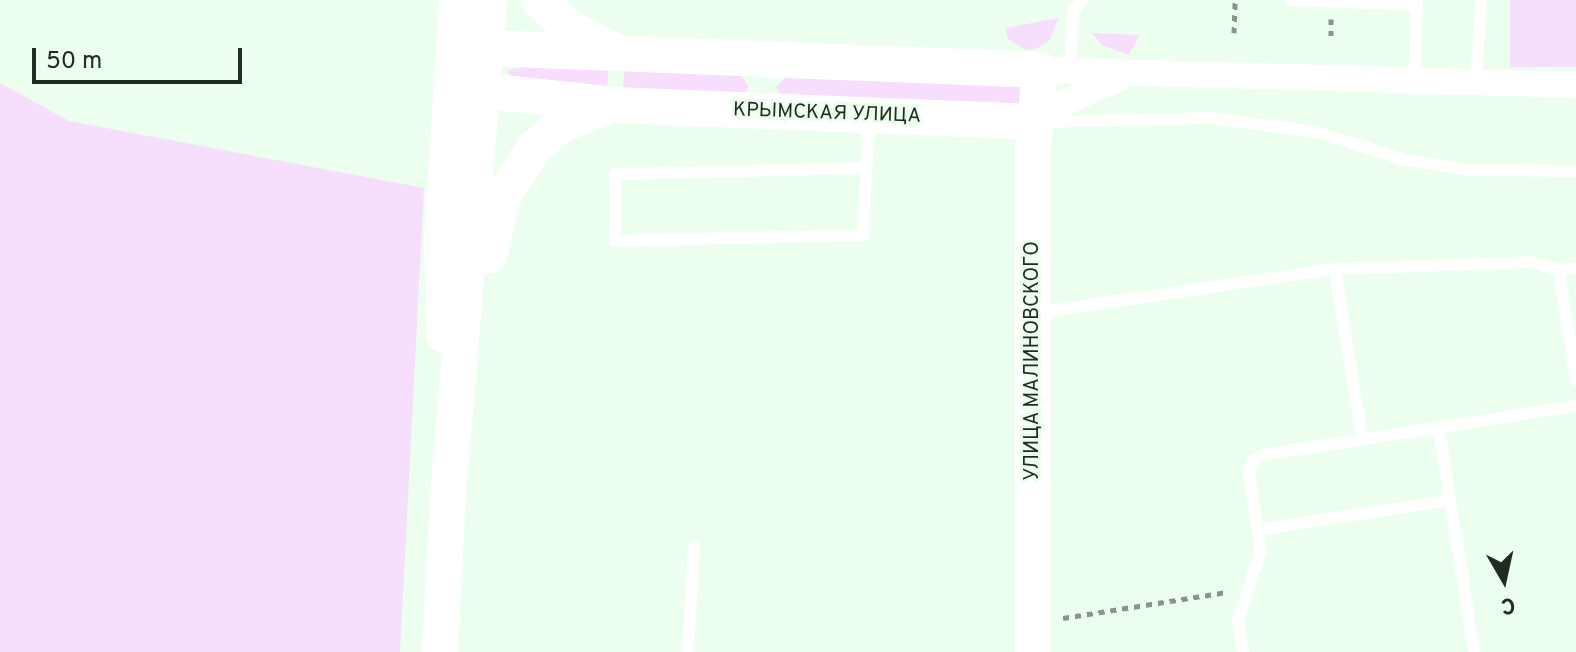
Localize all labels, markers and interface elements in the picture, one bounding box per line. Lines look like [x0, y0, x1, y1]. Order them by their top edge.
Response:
scale bar [36, 32, 246, 82]
text: 50 m [46, 47, 102, 77]
street label: КРЫМСКАЯ УЛИЦА [733, 99, 921, 129]
street label: УЛИЦА МАЛИНОВСКОГО [1021, 241, 1045, 481]
north arrow [1464, 540, 1544, 620]
text: С [1499, 590, 1517, 619]

